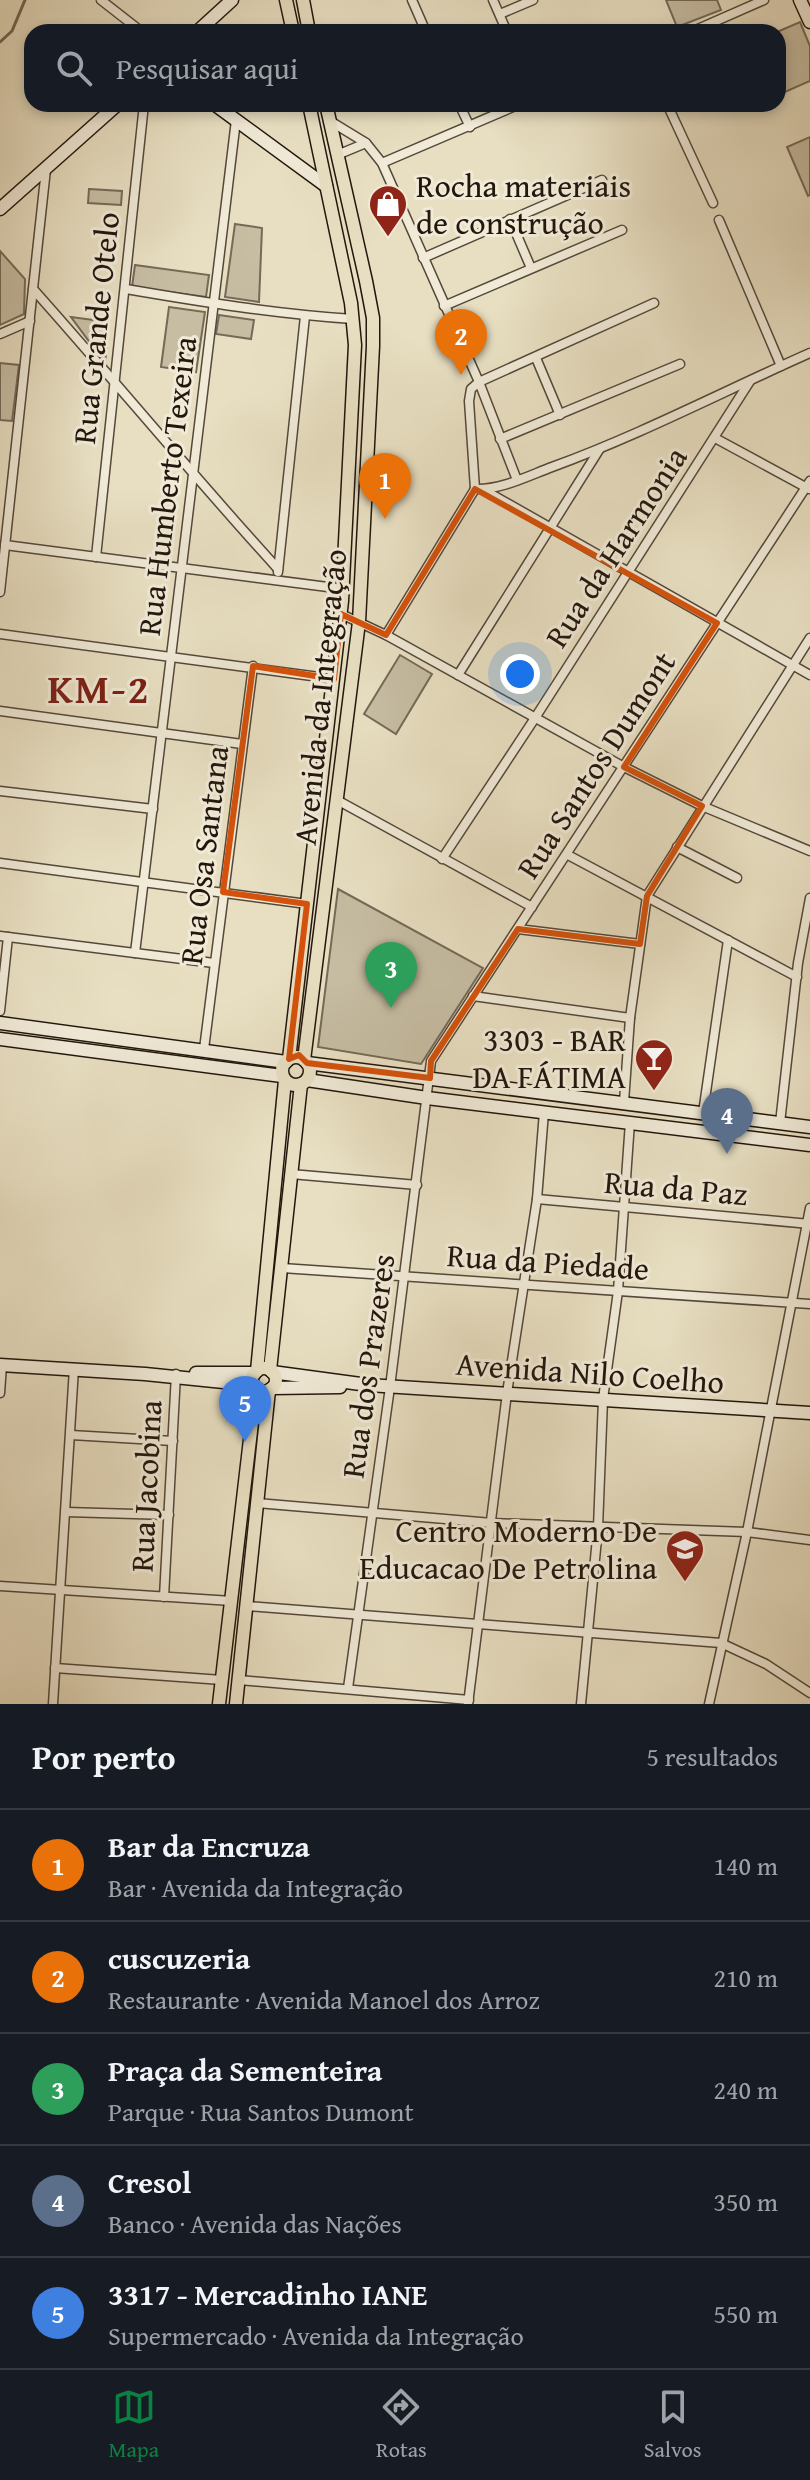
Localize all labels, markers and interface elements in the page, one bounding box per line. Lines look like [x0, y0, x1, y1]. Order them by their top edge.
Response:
search box [24, 24, 786, 112]
icon: search [52, 46, 96, 90]
text: Pesquisar aqui [116, 46, 298, 90]
place label: Rocha materiais de construção [416, 162, 631, 246]
shop icon: Rocha materiais de construção [367, 183, 409, 238]
street label: Rua Grande Otelo [60, 210, 131, 446]
pin: 2 [435, 309, 487, 375]
street label: Rua Humberto Texeira [125, 334, 208, 638]
street label: Rua da Harmonia [533, 437, 698, 656]
pin: 1 [359, 453, 411, 519]
street label: Avenida da Integração [281, 547, 358, 847]
street label: Rua Santos Dumont [504, 642, 687, 888]
your location [500, 654, 540, 694]
district label: KM-2 [48, 659, 150, 718]
street label: Rua Osa Santana [167, 743, 240, 967]
pin: 3 [365, 942, 417, 1008]
place label: 3303 - BAR DA FÁTIMA [473, 1016, 627, 1100]
bar icon: 3303 - BAR DA FÁTIMA [633, 1037, 675, 1092]
pin: 4 [701, 1088, 753, 1154]
street label: Rua da Paz [603, 1158, 750, 1217]
street label: Rua da Piedade [445, 1231, 651, 1292]
street label: Rua dos Prazeres [329, 1251, 406, 1481]
street label: Avenida Nilo Coelho [454, 1340, 726, 1405]
pin: 5 [219, 1376, 271, 1442]
street label: Rua Jacobina [118, 1399, 173, 1573]
place label: Centro Moderno De Educacao De Petrolina [359, 1507, 657, 1591]
school or university icon: Centro Moderno De Educacao De Petrolina [664, 1528, 706, 1583]
text: Por perto [32, 1732, 176, 1781]
text: 5 resultados [647, 1737, 778, 1776]
text: Bar da Encruza [108, 1824, 310, 1868]
text: 1 [51, 1846, 65, 1885]
text: 140 m [713, 1846, 778, 1885]
text: Bar · Avenida da Integração [108, 1868, 403, 1907]
text: cuscuzeria [108, 1936, 251, 1980]
text: 2 [51, 1958, 65, 1997]
text: 210 m [713, 1958, 778, 1997]
text: Restaurante · Avenida Manoel dos Arroz [108, 1980, 540, 2019]
text: Praça da Sementeira [108, 2048, 382, 2092]
text: 3 [51, 2070, 65, 2109]
text: 240 m [713, 2070, 778, 2109]
text: Parque · Rua Santos Dumont [108, 2092, 414, 2131]
text: Cresol [108, 2160, 191, 2204]
text: 4 [51, 2182, 65, 2221]
text: 350 m [713, 2182, 778, 2221]
text: Banco · Avenida das Nações [108, 2204, 402, 2243]
text: 3317 - Mercadinho IANE [108, 2272, 427, 2316]
text: 5 [51, 2294, 65, 2333]
text: 550 m [713, 2294, 778, 2333]
text: Supermercado · Avenida da Integração [108, 2316, 524, 2355]
tab: Mapa [108, 2385, 159, 2465]
tab: Rotas [376, 2385, 427, 2465]
tab: Salvos [644, 2385, 702, 2465]

